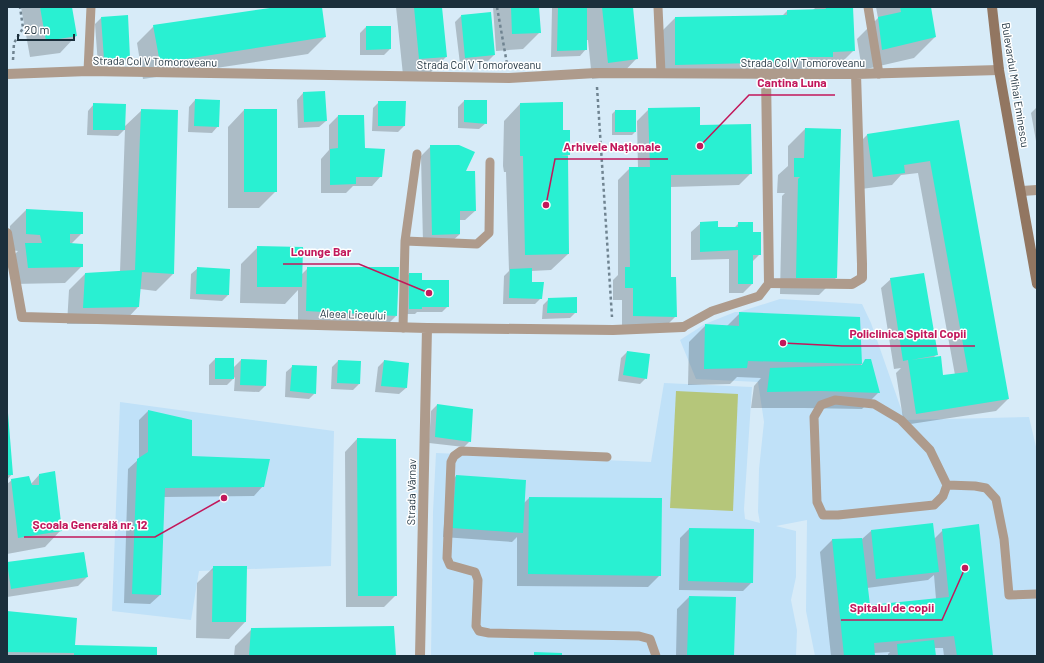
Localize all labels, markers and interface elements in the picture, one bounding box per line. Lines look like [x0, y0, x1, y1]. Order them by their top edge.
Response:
scale bar [18, 16, 74, 42]
text: 20 m [24, 22, 50, 36]
street label: Bulevardul Mihai Eminescu [1000, 22, 1032, 149]
street label: Strada Col V Tomoroveanu [93, 53, 217, 69]
street label: Strada Col V Tomoroveanu [741, 56, 865, 69]
street label: Strada Col V Tomoroveanu [417, 58, 541, 71]
callout: Cantina Luna [749, 71, 835, 95]
text: Cantina Luna [757, 75, 827, 89]
callout: Arhivele Naționale [555, 135, 668, 159]
text: Arhivele Naționale [563, 139, 661, 153]
callout: Lounge Bar [283, 240, 359, 264]
text: Lounge Bar [291, 244, 352, 258]
street label: Aleea Liceului [320, 306, 387, 322]
callout: Policlinica Spital Copii [842, 322, 975, 346]
text: Policlinica Spital Copii [850, 326, 966, 340]
street label: Strada Vârnav [404, 459, 418, 525]
callout: Școala Generală nr. 12 [24, 513, 155, 537]
text: Școala Generală nr. 12 [33, 517, 148, 531]
callout: Spitalul de copii [841, 596, 942, 620]
text: Spitalul de copii [850, 600, 934, 614]

